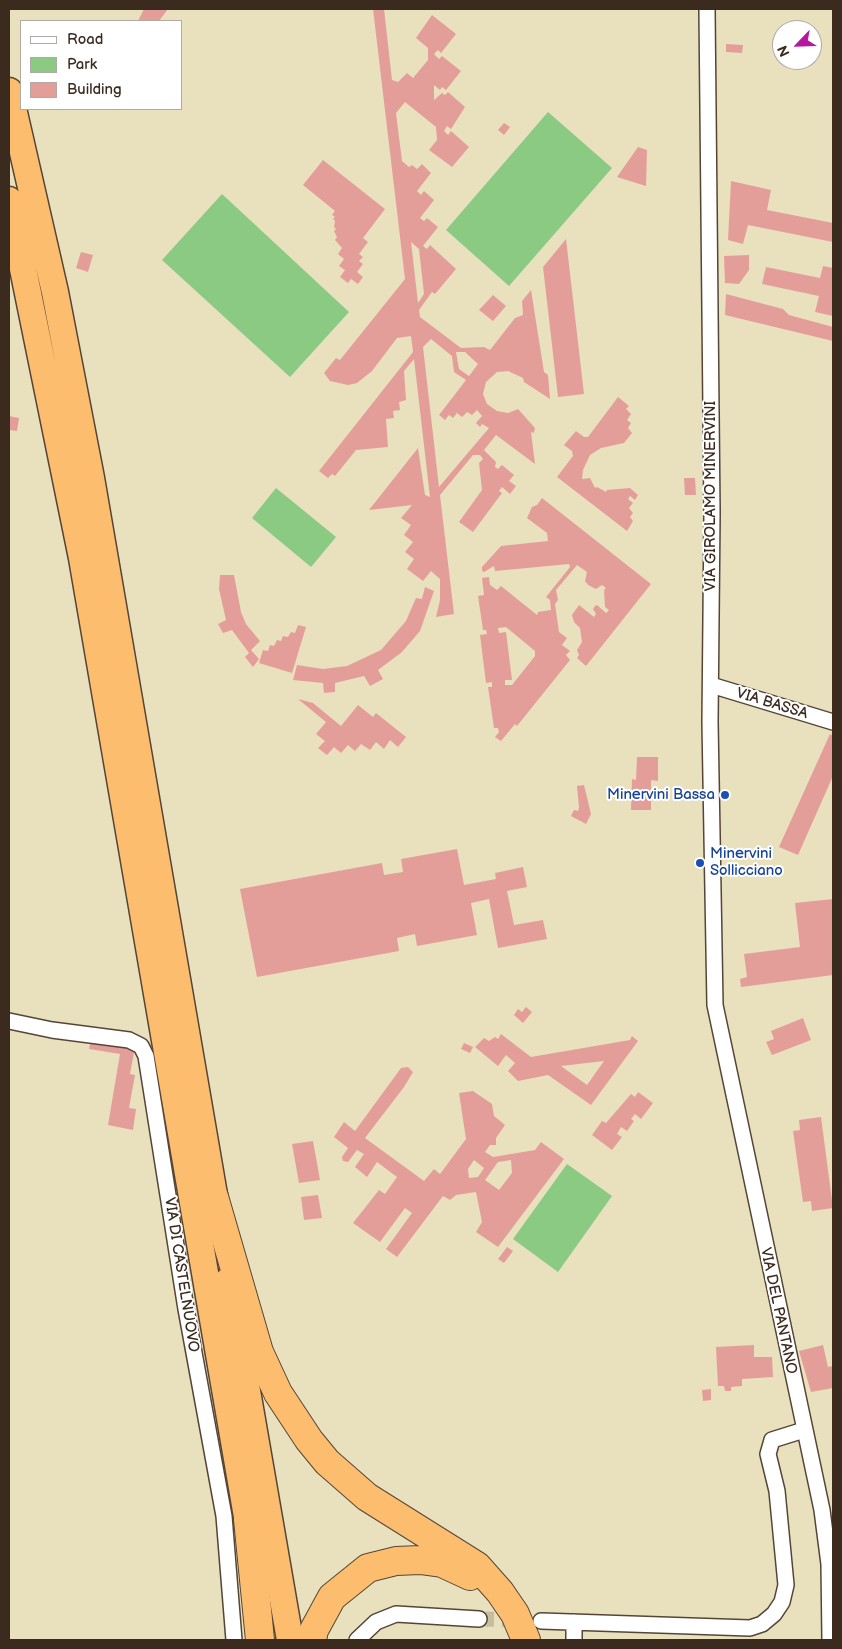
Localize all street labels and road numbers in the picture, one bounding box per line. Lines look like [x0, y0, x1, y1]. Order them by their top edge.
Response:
street label: VIA GIROLAMO MINERVINI [702, 401, 720, 591]
street label: VIA BASSA [734, 685, 810, 723]
street label: VIA DI CASTELNUOVO [160, 1196, 202, 1354]
street label: VIA DEL PANTANO [756, 1246, 800, 1376]

